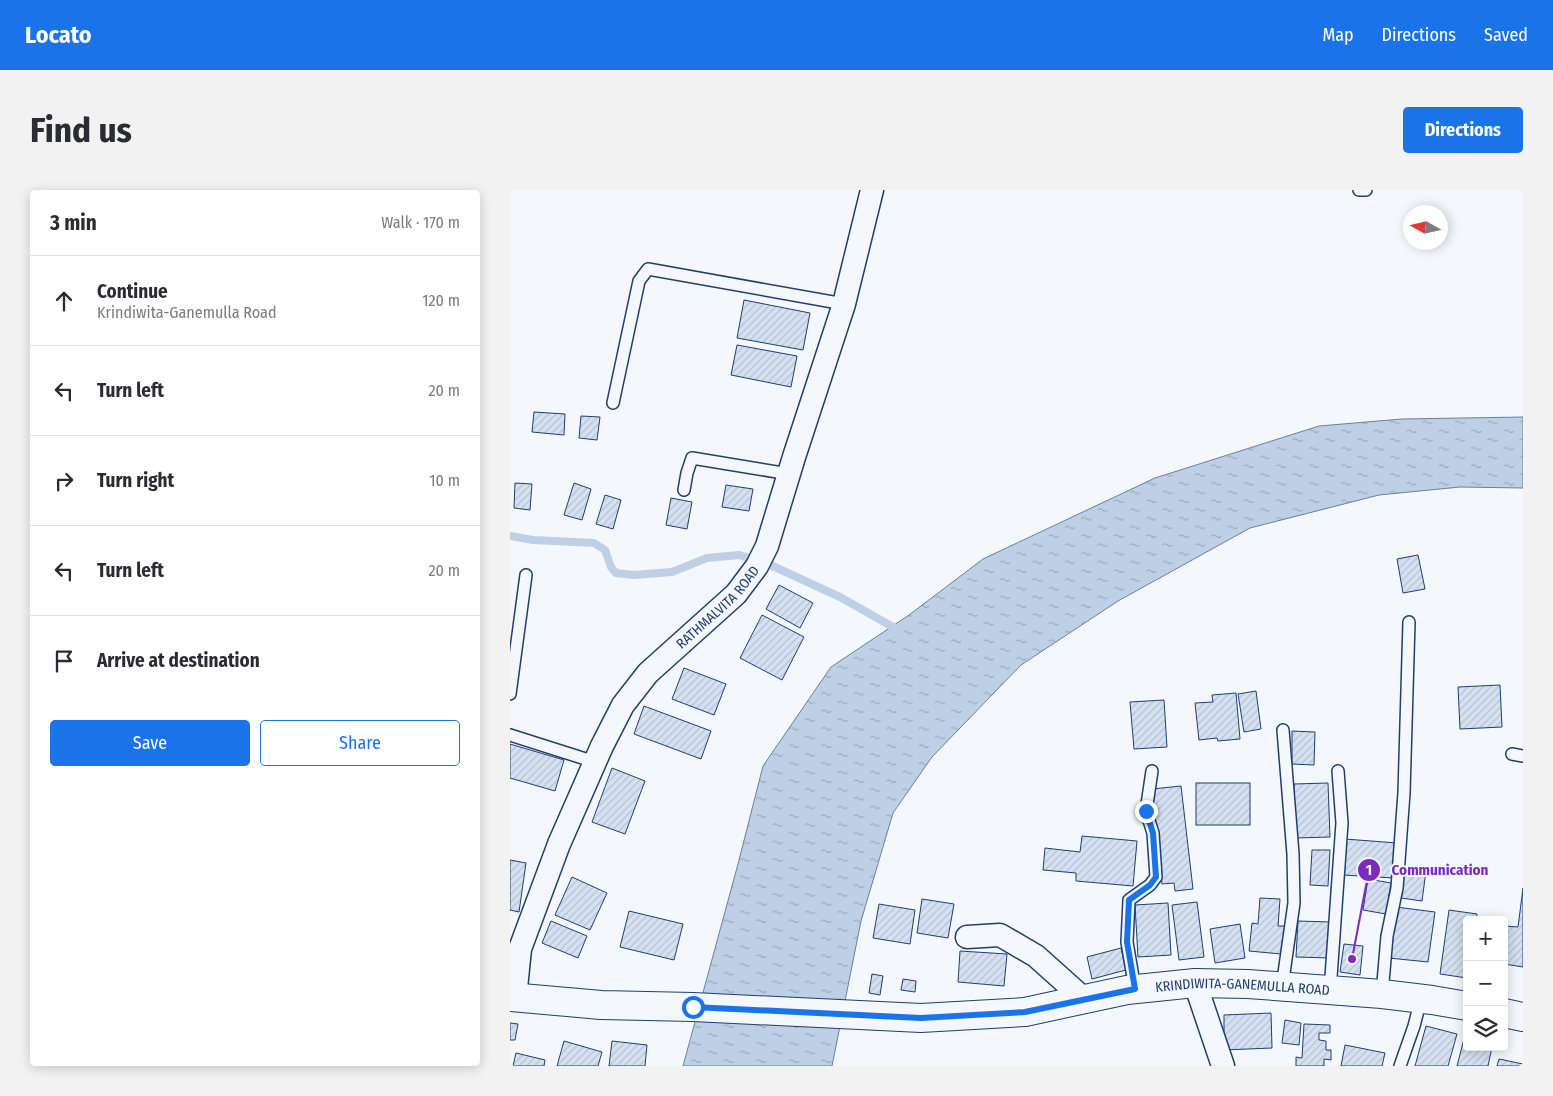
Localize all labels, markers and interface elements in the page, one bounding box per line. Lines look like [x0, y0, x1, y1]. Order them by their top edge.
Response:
text: Locato [25, 21, 91, 49]
text: Map [1322, 24, 1354, 46]
text: Directions [1382, 24, 1456, 46]
text: Saved [1484, 24, 1528, 46]
button: Directions [1403, 107, 1523, 153]
text: Find us [30, 109, 132, 151]
north arrow [1403, 205, 1448, 250]
text: 3 min [50, 210, 97, 236]
text: Walk · 170 m [381, 213, 460, 232]
text: Continue [97, 280, 168, 303]
icon: ahead [50, 287, 78, 315]
text: 120 m [422, 291, 460, 310]
text: Krindiwita-Ganemulla Road [97, 303, 277, 322]
icon: left [50, 377, 78, 405]
text: Turn left [97, 379, 164, 402]
text: 20 m [429, 381, 460, 400]
icon: right [50, 467, 78, 495]
text: Turn right [97, 469, 174, 492]
text: 10 m [429, 471, 460, 490]
icon: left [50, 557, 78, 585]
text: Turn left [97, 559, 164, 582]
text: 20 m [429, 561, 460, 580]
street label: RATHMALVITA ROAD [673, 562, 763, 652]
icon: arrive [50, 647, 78, 675]
text: Arrive at destination [97, 649, 260, 672]
button: Save [50, 720, 250, 766]
button: Share [260, 720, 460, 766]
route end [1135, 800, 1158, 823]
callout: Communication [1356, 855, 1498, 885]
text: 1 [1366, 861, 1372, 879]
text: Communication [1392, 861, 1489, 879]
map controls [1463, 916, 1508, 1051]
button: + [1463, 916, 1508, 961]
button: − [1463, 961, 1508, 1006]
street label: KRINDIWITA-GANEMULLA ROAD [1154, 974, 1330, 999]
route start [682, 996, 705, 1019]
button: layers [1463, 1006, 1508, 1051]

